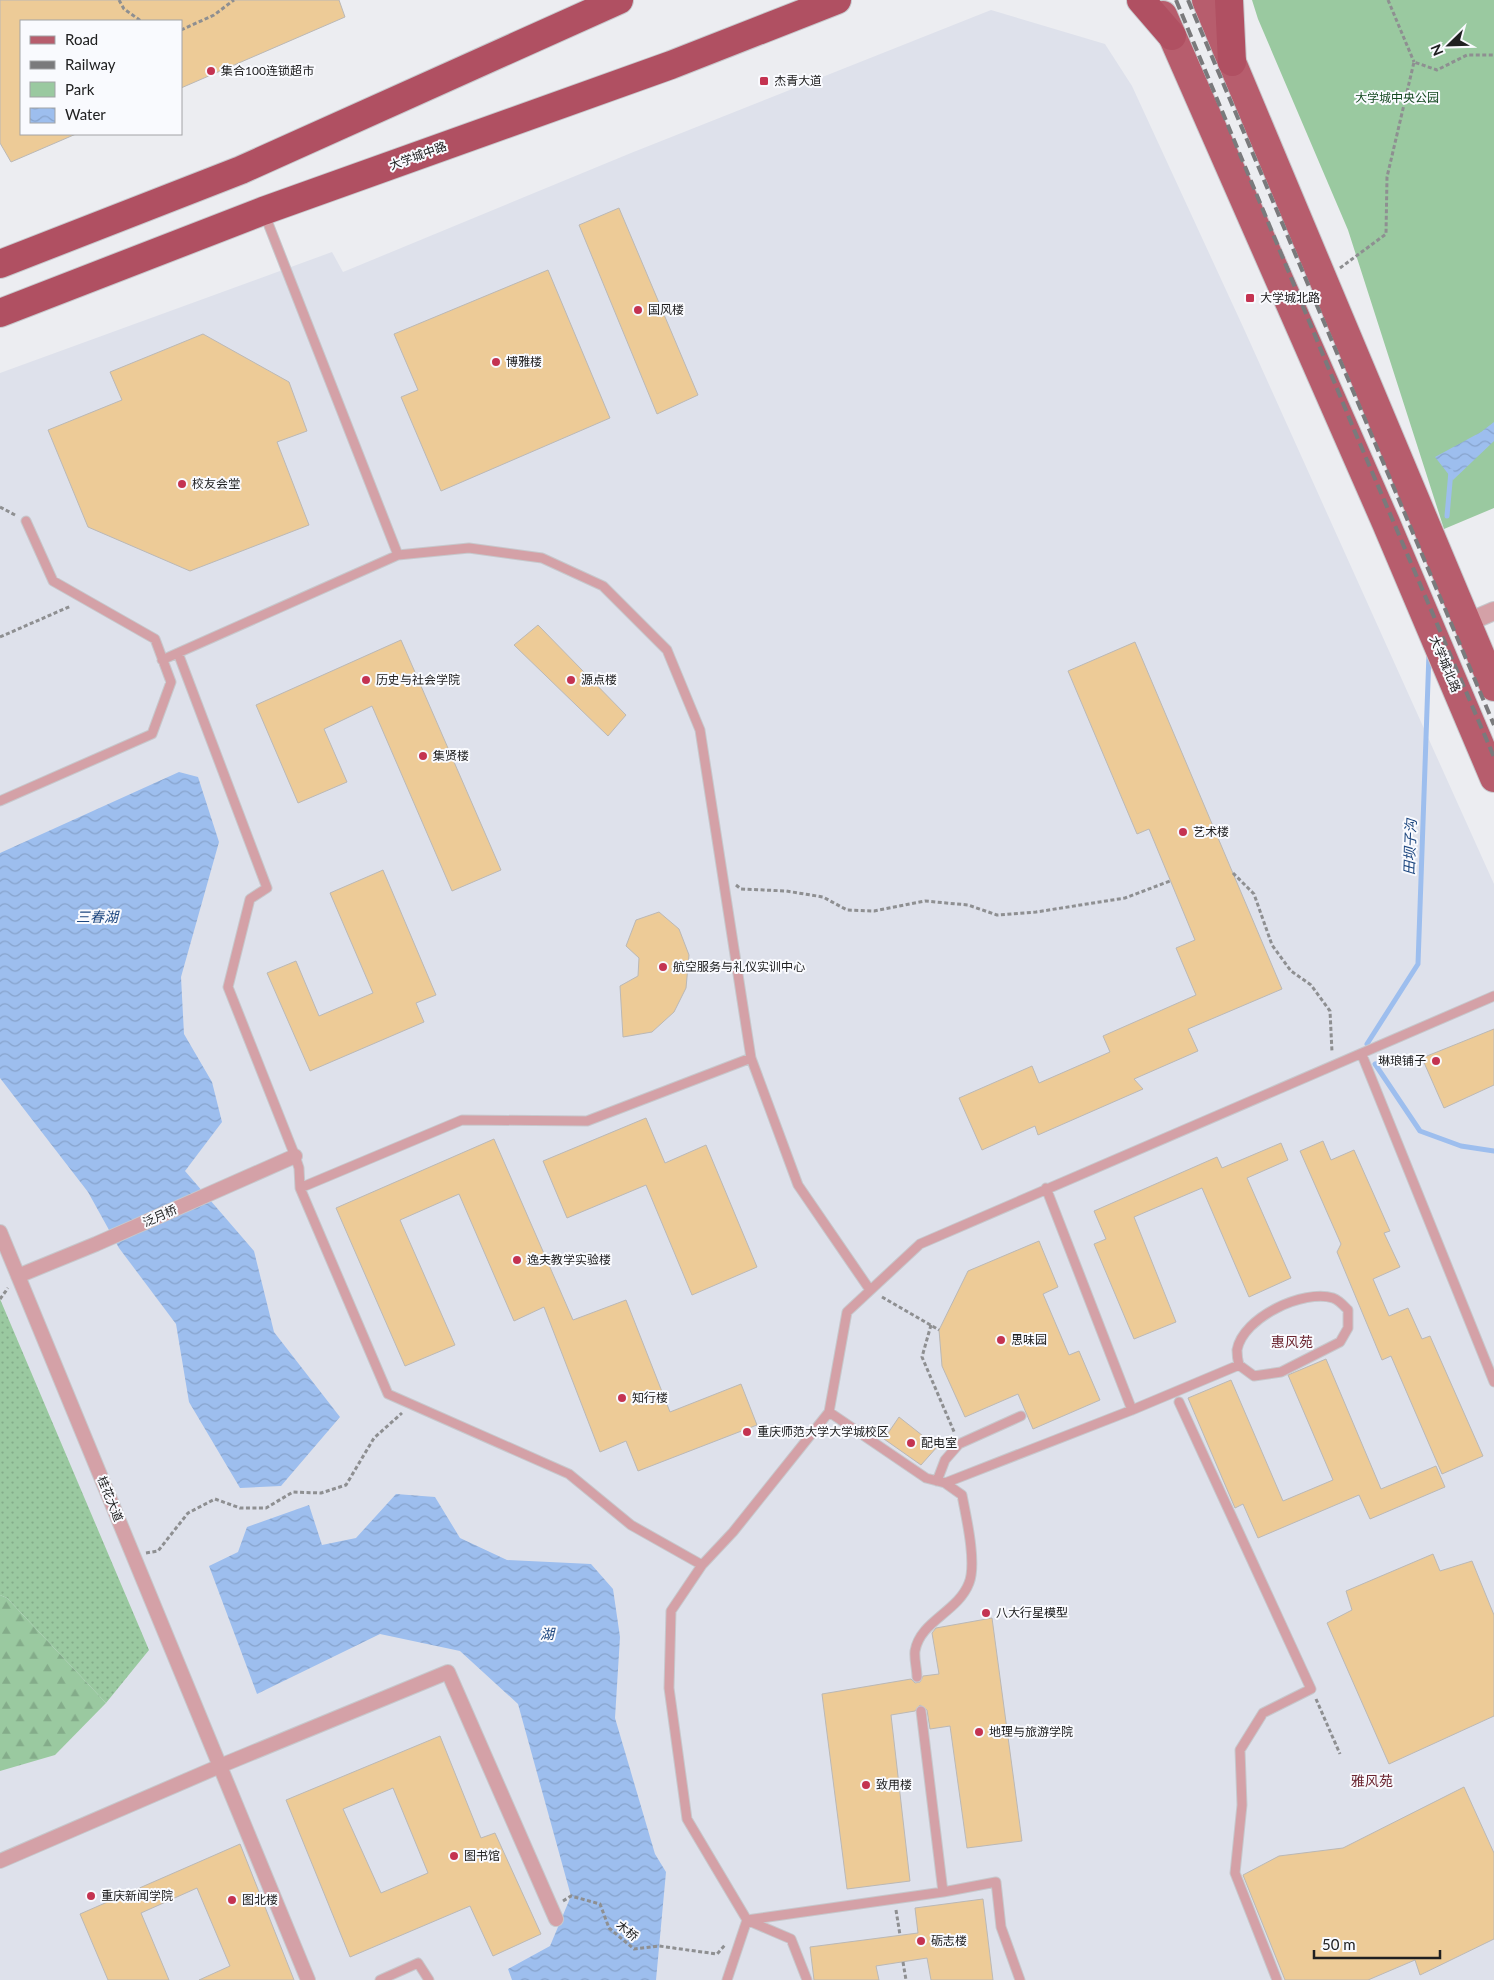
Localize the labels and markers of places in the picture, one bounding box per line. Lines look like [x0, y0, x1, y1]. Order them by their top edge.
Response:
place label: 集合100连锁超市 [221, 63, 314, 78]
marker: 集合100连锁超市 [205, 65, 217, 77]
place label: 杰青大道 [774, 73, 822, 88]
marker: 杰青大道 [758, 75, 770, 87]
place label: 大学城北路 [1260, 290, 1320, 305]
marker: 大学城北路 [1244, 292, 1256, 304]
place label: 国风楼 [648, 302, 684, 317]
marker: 国风楼 [632, 304, 644, 316]
place label: 博雅楼 [506, 354, 542, 369]
marker: 博雅楼 [490, 356, 502, 368]
place label: 校友会堂 [192, 476, 240, 491]
marker: 校友会堂 [176, 478, 188, 490]
place label: 历史与社会学院 [376, 672, 460, 687]
place label: 源点楼 [581, 672, 617, 687]
marker: 历史与社会学院 [360, 674, 372, 686]
marker: 源点楼 [565, 674, 577, 686]
place label: 集贤楼 [433, 748, 469, 763]
marker: 集贤楼 [417, 750, 429, 762]
place label: 艺术楼 [1193, 824, 1229, 839]
marker: 艺术楼 [1177, 826, 1189, 838]
place label: 航空服务与礼仪实训中心 [673, 959, 805, 974]
marker: 航空服务与礼仪实训中心 [657, 961, 669, 973]
place label: 琳琅铺子 [1378, 1053, 1426, 1068]
marker: 琳琅铺子 [1430, 1055, 1442, 1067]
place label: 逸夫教学实验楼 [527, 1252, 611, 1267]
marker: 逸夫教学实验楼 [511, 1254, 523, 1266]
place label: 思味园 [1011, 1332, 1047, 1347]
marker: 思味园 [995, 1334, 1007, 1346]
place label: 知行楼 [632, 1390, 668, 1405]
marker: 知行楼 [616, 1392, 628, 1404]
place label: 重庆师范大学大学城校区 [757, 1424, 889, 1439]
marker: 重庆师范大学大学城校区 [741, 1426, 753, 1438]
place label: 配电室 [921, 1435, 957, 1450]
marker: 配电室 [905, 1437, 917, 1449]
place label: 八大行星模型 [996, 1605, 1068, 1620]
marker: 八大行星模型 [980, 1607, 992, 1619]
place label: 地理与旅游学院 [989, 1724, 1073, 1739]
marker: 地理与旅游学院 [973, 1726, 985, 1738]
place label: 致用楼 [876, 1777, 912, 1792]
marker: 致用楼 [860, 1779, 872, 1791]
place label: 图书馆 [464, 1848, 500, 1863]
marker: 图书馆 [448, 1850, 460, 1862]
place label: 重庆新闻学院 [101, 1888, 173, 1903]
marker: 重庆新闻学院 [85, 1890, 97, 1902]
place label: 图北楼 [242, 1892, 278, 1907]
marker: 图北楼 [226, 1894, 238, 1906]
place label: 砺志楼 [931, 1933, 967, 1948]
marker: 砺志楼 [915, 1935, 927, 1947]

